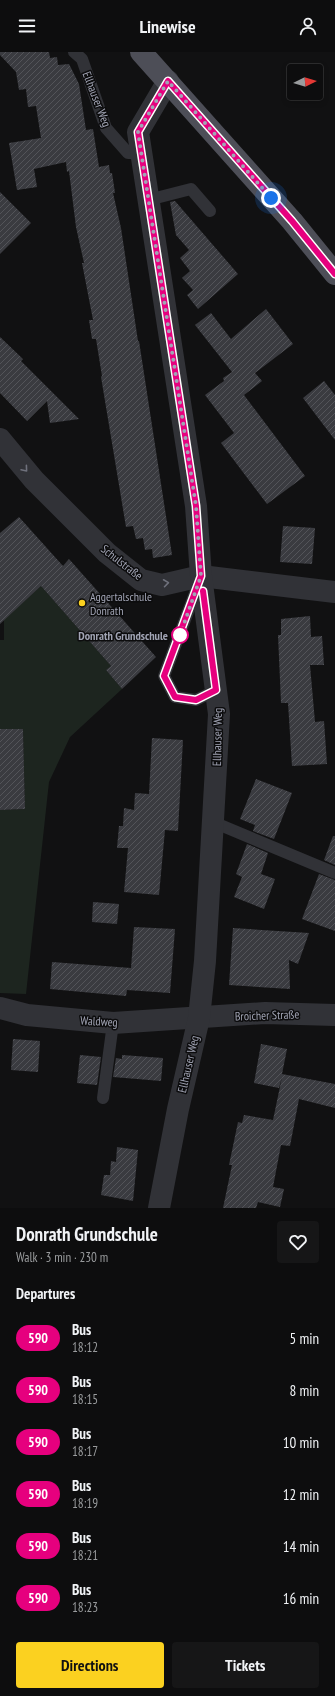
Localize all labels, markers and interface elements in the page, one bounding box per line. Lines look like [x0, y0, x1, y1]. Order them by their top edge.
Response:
icon: menu [16, 15, 38, 37]
text: Linewise [139, 15, 196, 38]
icon: person [297, 15, 319, 37]
north arrow [287, 64, 323, 100]
map controls [287, 64, 323, 100]
street label: Ellhauser Weg [80, 69, 114, 129]
your location [261, 188, 281, 208]
one-way arrow [21, 465, 28, 472]
street label: Schulstraße [98, 541, 146, 583]
one-way arrow [163, 579, 169, 588]
place label: Aggertalschule Donrath [90, 589, 152, 618]
marker: Aggertalschule Donrath [77, 598, 87, 608]
marker: Donrath Grundschule [171, 626, 189, 644]
place label: Donrath Grundschule [78, 628, 168, 643]
street label: Ellhauser Weg [209, 708, 225, 766]
street label: Broicher Straße [235, 1006, 299, 1024]
street label: Waldweg [80, 1013, 118, 1029]
street label: Ellhauser Weg [174, 1034, 202, 1094]
button: heart [277, 1221, 319, 1263]
text: Donrath Grundschule [16, 1222, 158, 1246]
text: Walk · 3 min · 230 m [16, 1249, 108, 1266]
text: Departures [16, 1284, 75, 1303]
text: Bus [72, 1320, 91, 1339]
text: 590 [28, 1329, 48, 1347]
text: 5 min [289, 1329, 319, 1348]
text: 18:12 [72, 1339, 98, 1356]
text: Bus [72, 1372, 91, 1391]
text: 590 [28, 1381, 48, 1399]
text: 8 min [289, 1381, 319, 1400]
text: 18:15 [72, 1391, 98, 1408]
text: Bus [72, 1424, 91, 1443]
text: 590 [28, 1433, 48, 1451]
text: 10 min [283, 1433, 319, 1452]
text: 18:17 [72, 1443, 98, 1460]
text: Bus [72, 1476, 91, 1495]
text: 590 [28, 1485, 48, 1503]
text: 12 min [283, 1485, 319, 1504]
text: 18:19 [72, 1495, 98, 1512]
text: Bus [72, 1528, 91, 1547]
text: 590 [28, 1537, 48, 1555]
text: 14 min [283, 1537, 319, 1556]
text: 18:21 [72, 1547, 98, 1564]
text: Bus [72, 1580, 91, 1599]
text: 590 [28, 1589, 48, 1607]
text: 16 min [283, 1589, 319, 1608]
text: 18:23 [72, 1599, 98, 1616]
button: Directions [16, 1642, 164, 1688]
button: Tickets [172, 1642, 319, 1688]

